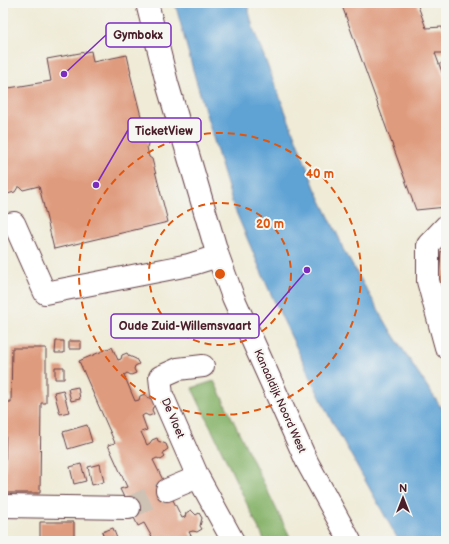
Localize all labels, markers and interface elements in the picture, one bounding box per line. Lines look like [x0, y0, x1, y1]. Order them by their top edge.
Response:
callout: Gymbokx [106, 23, 171, 47]
text: Gymbokx [113, 28, 164, 43]
callout: TicketView [128, 118, 201, 142]
text: TicketView [135, 124, 193, 139]
text: 40 m [306, 167, 334, 182]
text: 20 m [256, 217, 284, 232]
centre of rings [213, 267, 227, 281]
callout: Oude Zuid-Willemsvaart [111, 314, 259, 338]
text: Oude Zuid-Willemsvaart [119, 319, 251, 334]
street label: Kanaaldijk Noord West [251, 347, 309, 455]
street label: De Vloet [159, 396, 187, 441]
north arrow [383, 478, 423, 518]
text: N [399, 482, 407, 495]

